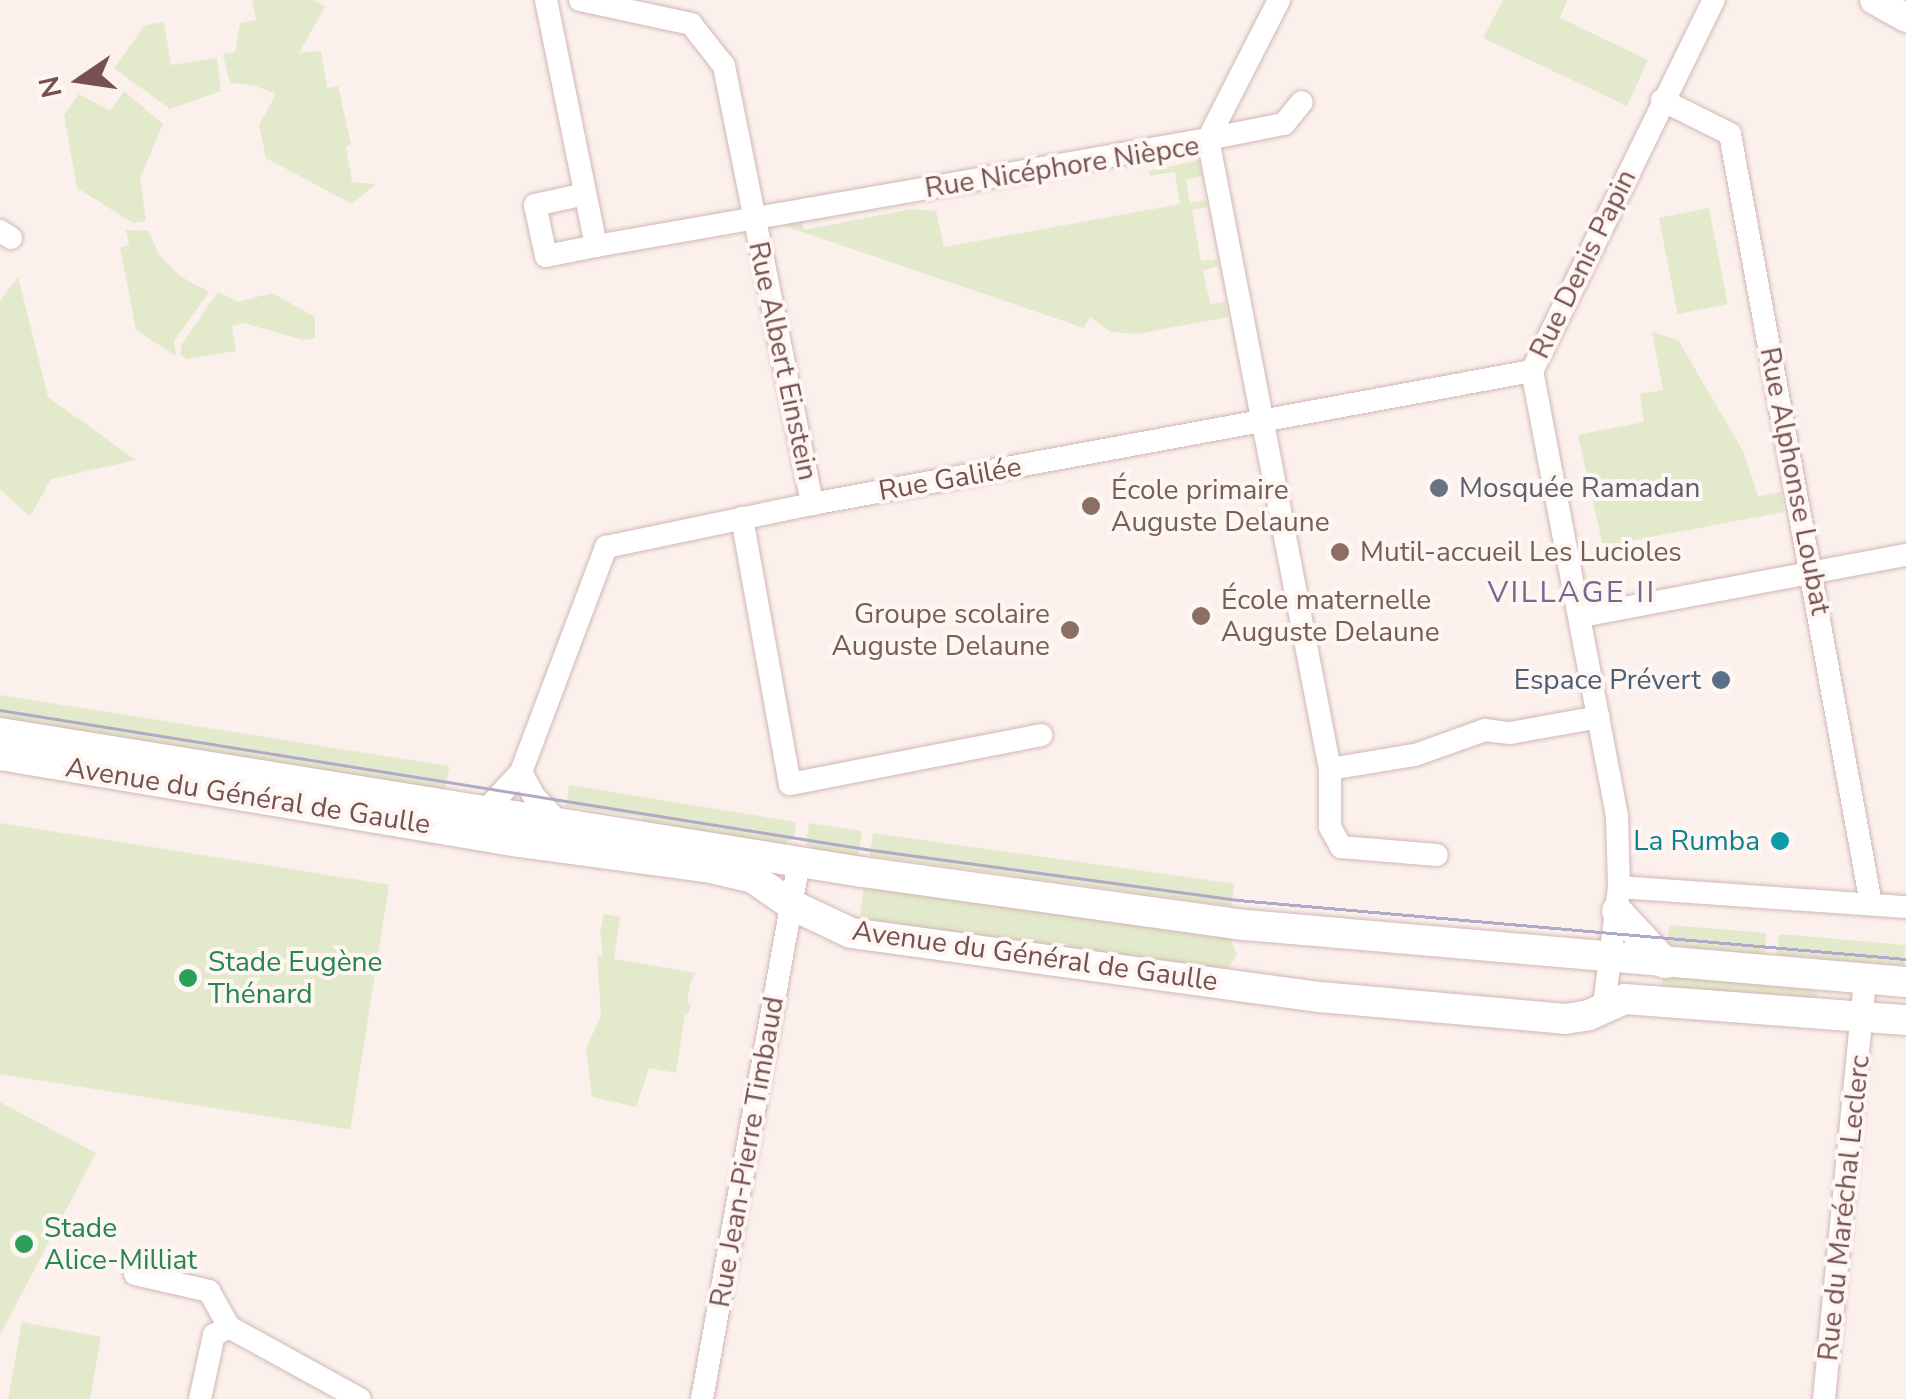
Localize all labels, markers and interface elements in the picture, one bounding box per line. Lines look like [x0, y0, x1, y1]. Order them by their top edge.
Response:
north arrow [30, 30, 130, 130]
text: N [30, 72, 72, 101]
street label: Rue Nicéphore Nièpce [923, 129, 1201, 205]
street label: Rue Denis Papin [1523, 164, 1643, 364]
street label: Rue Albert Einstein [741, 239, 825, 483]
street label: Rue Alphonse Loubat [1753, 344, 1837, 618]
street label: Rue Galilée [876, 450, 1024, 508]
place label: Mosquée Ramadan [1459, 471, 1700, 505]
place label: École primaire Auguste Delaune [1111, 473, 1330, 539]
marker: Mosquée Ramadan [1428, 477, 1450, 499]
marker: École primaire Auguste Delaune [1080, 495, 1102, 517]
place label: Mutil-accueil Les Lucioles [1360, 535, 1682, 569]
marker: Mutil-accueil Les Lucioles [1329, 541, 1351, 563]
district label: VILLAGE II [1487, 575, 1657, 611]
place label: École maternelle Auguste Delaune [1221, 583, 1440, 649]
place label: Groupe scolaire Auguste Delaune [831, 597, 1050, 663]
marker: École maternelle Auguste Delaune [1190, 605, 1212, 627]
marker: Groupe scolaire Auguste Delaune [1059, 619, 1081, 641]
place label: Espace Prévert [1514, 663, 1701, 697]
marker: Espace Prévert [1710, 669, 1732, 691]
street label: Avenue du Général de Gaulle [63, 751, 433, 841]
place label: La Rumba [1633, 824, 1760, 858]
marker: La Rumba [1769, 830, 1791, 852]
street label: Avenue du Général de Gaulle [850, 914, 1220, 998]
place label: Stade Eugène Thénard [208, 945, 382, 1011]
marker: Stade Eugène Thénard [177, 967, 199, 989]
street label: Rue Jean-Pierre Timbaud [703, 994, 791, 1310]
street label: Rue du Maréchal Leclerc [1811, 1053, 1877, 1363]
place label: Stade Alice-Milliat [44, 1211, 197, 1277]
marker: Stade Alice-Milliat [13, 1233, 35, 1255]

